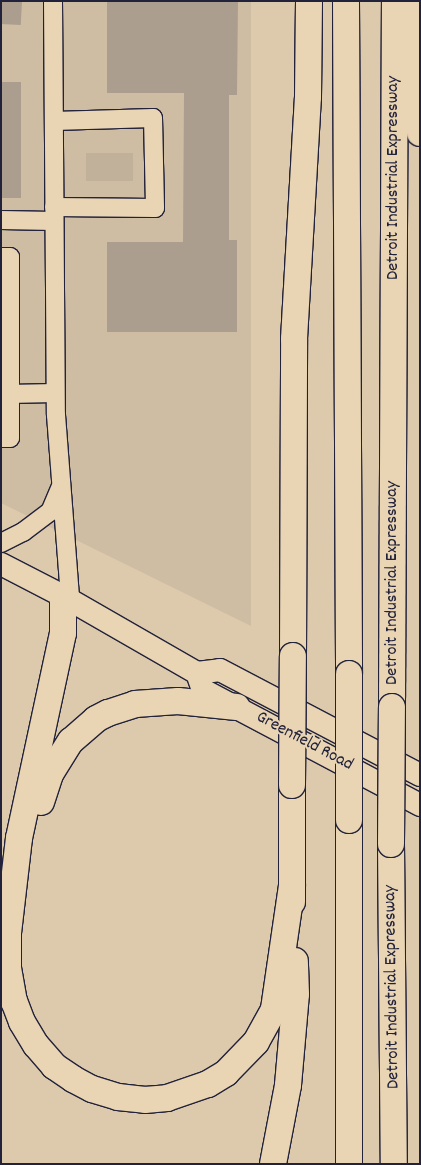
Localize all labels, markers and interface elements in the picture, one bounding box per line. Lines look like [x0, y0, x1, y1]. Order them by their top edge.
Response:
street label: Detroit Industrial Expressway [383, 76, 405, 280]
street label: Detroit Industrial Expressway [382, 481, 404, 685]
street label: Greenfield Road [252, 707, 356, 777]
street label: Detroit Industrial Expressway [380, 885, 406, 1089]

